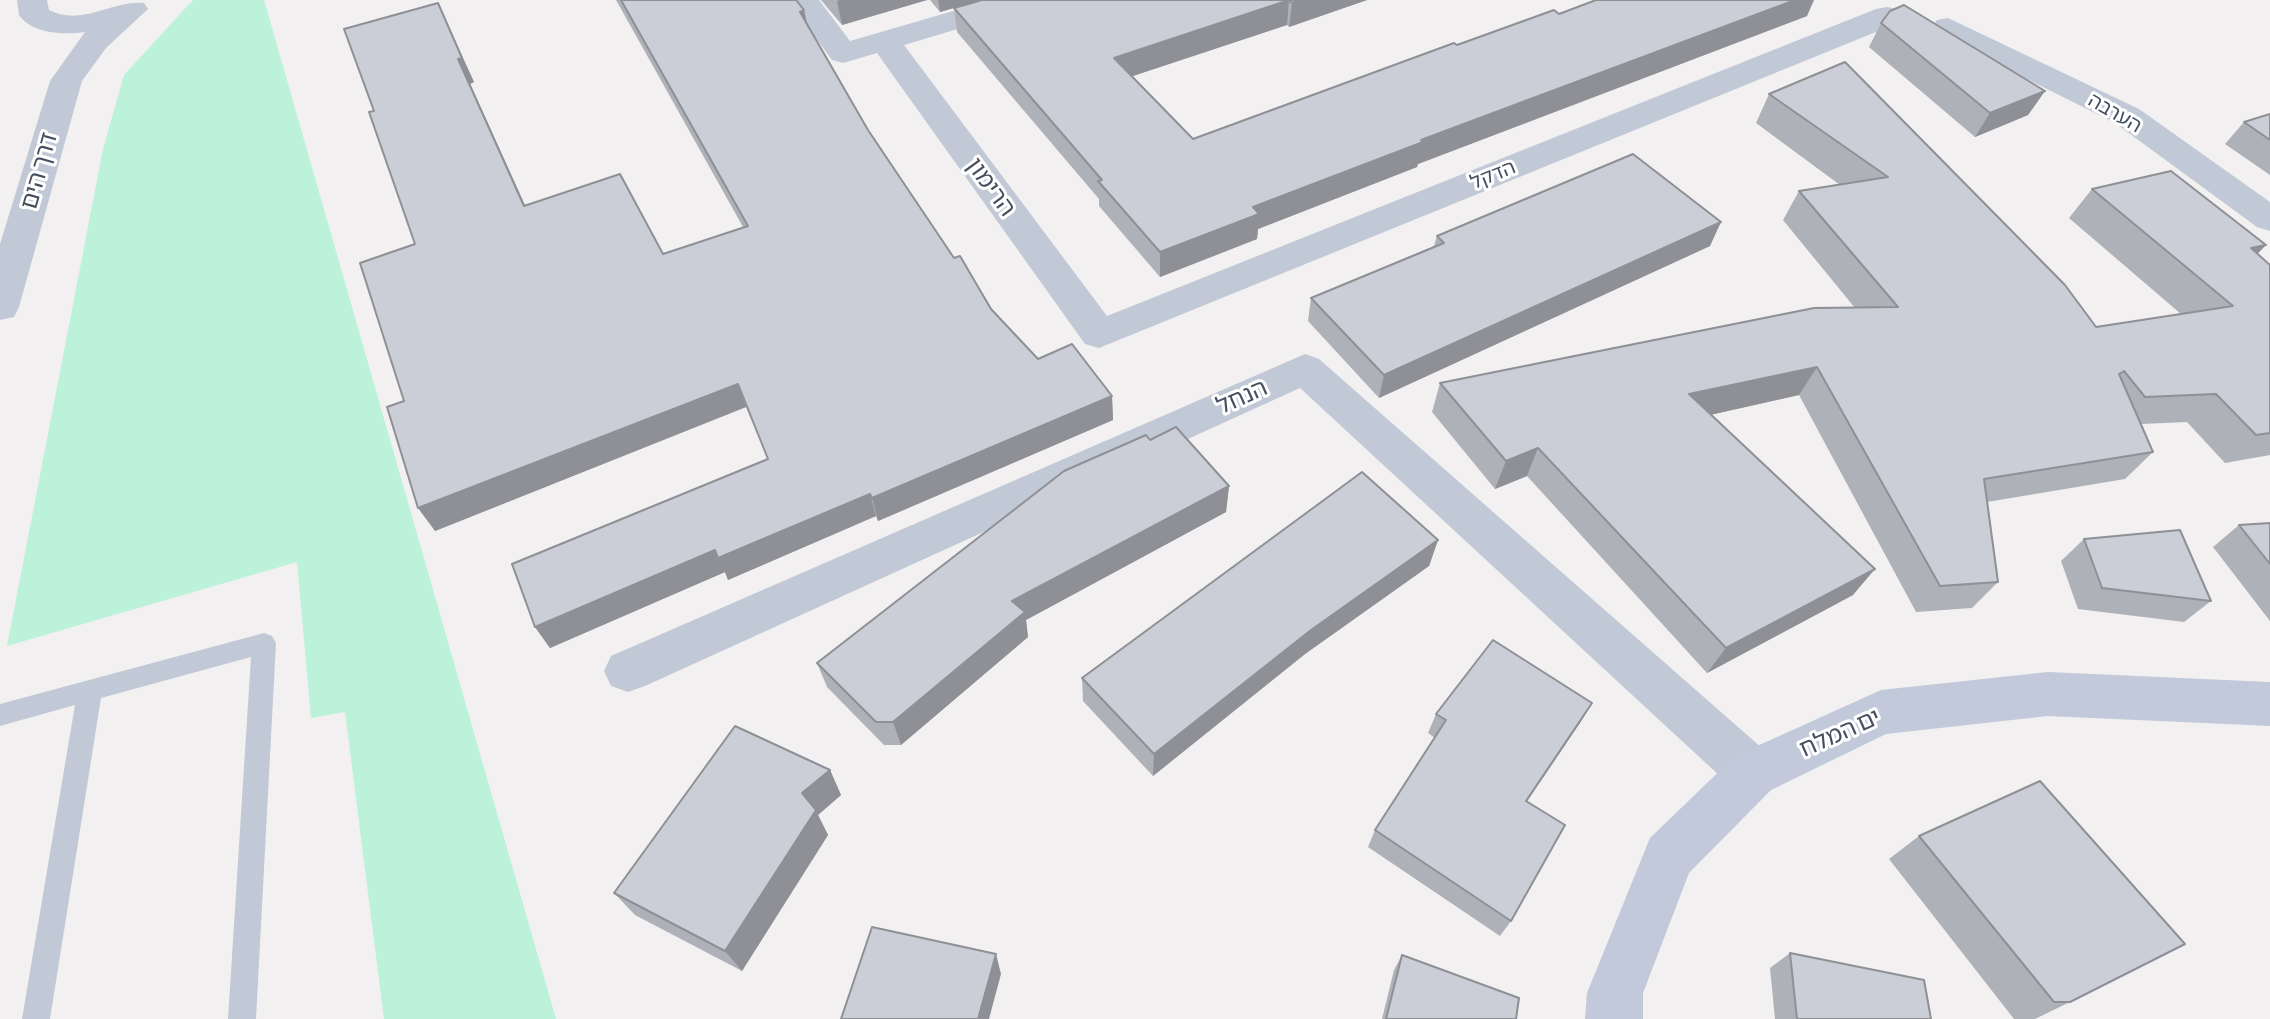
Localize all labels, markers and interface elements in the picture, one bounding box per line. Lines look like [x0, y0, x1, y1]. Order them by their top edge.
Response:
street label: הערבה [2084, 88, 2146, 138]
street label: דרך הים [14, 129, 64, 213]
street label: הרימון [960, 152, 1022, 222]
street label: הדקל [1467, 155, 1519, 195]
street label: הנחל [1212, 373, 1272, 421]
street label: ים המלח [1795, 702, 1885, 764]

